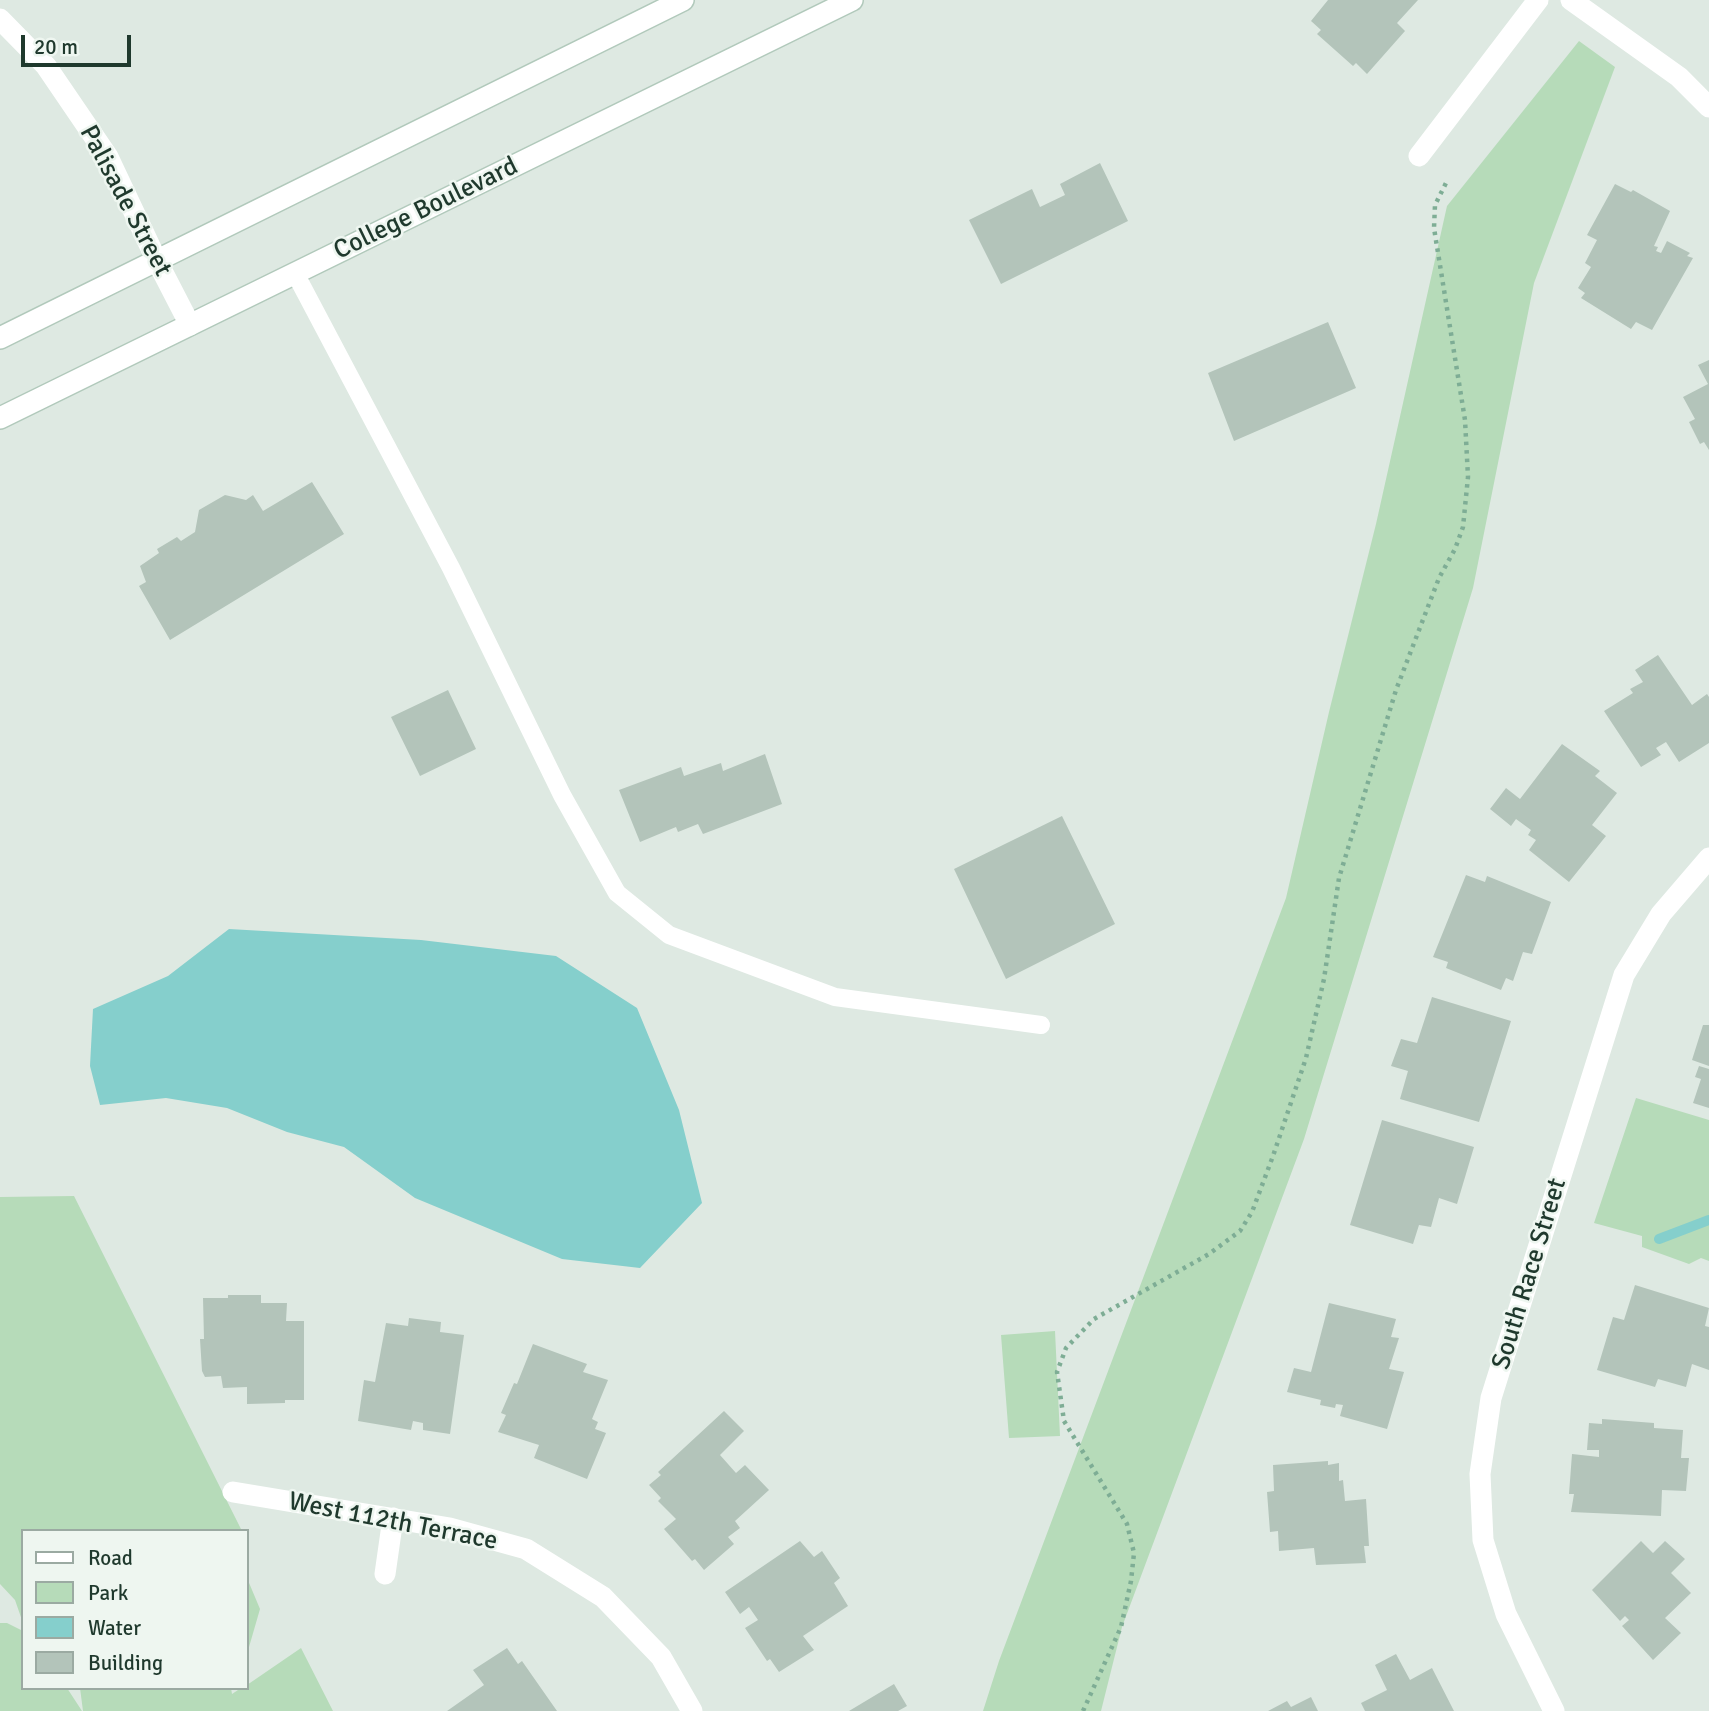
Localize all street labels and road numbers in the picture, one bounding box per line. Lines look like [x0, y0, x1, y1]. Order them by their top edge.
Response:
street label: Palisade Street [72, 120, 178, 282]
street label: College Boulevard [329, 151, 523, 267]
street label: South Race Street [1486, 1175, 1574, 1373]
street label: West 112th Terrace [286, 1486, 500, 1558]

